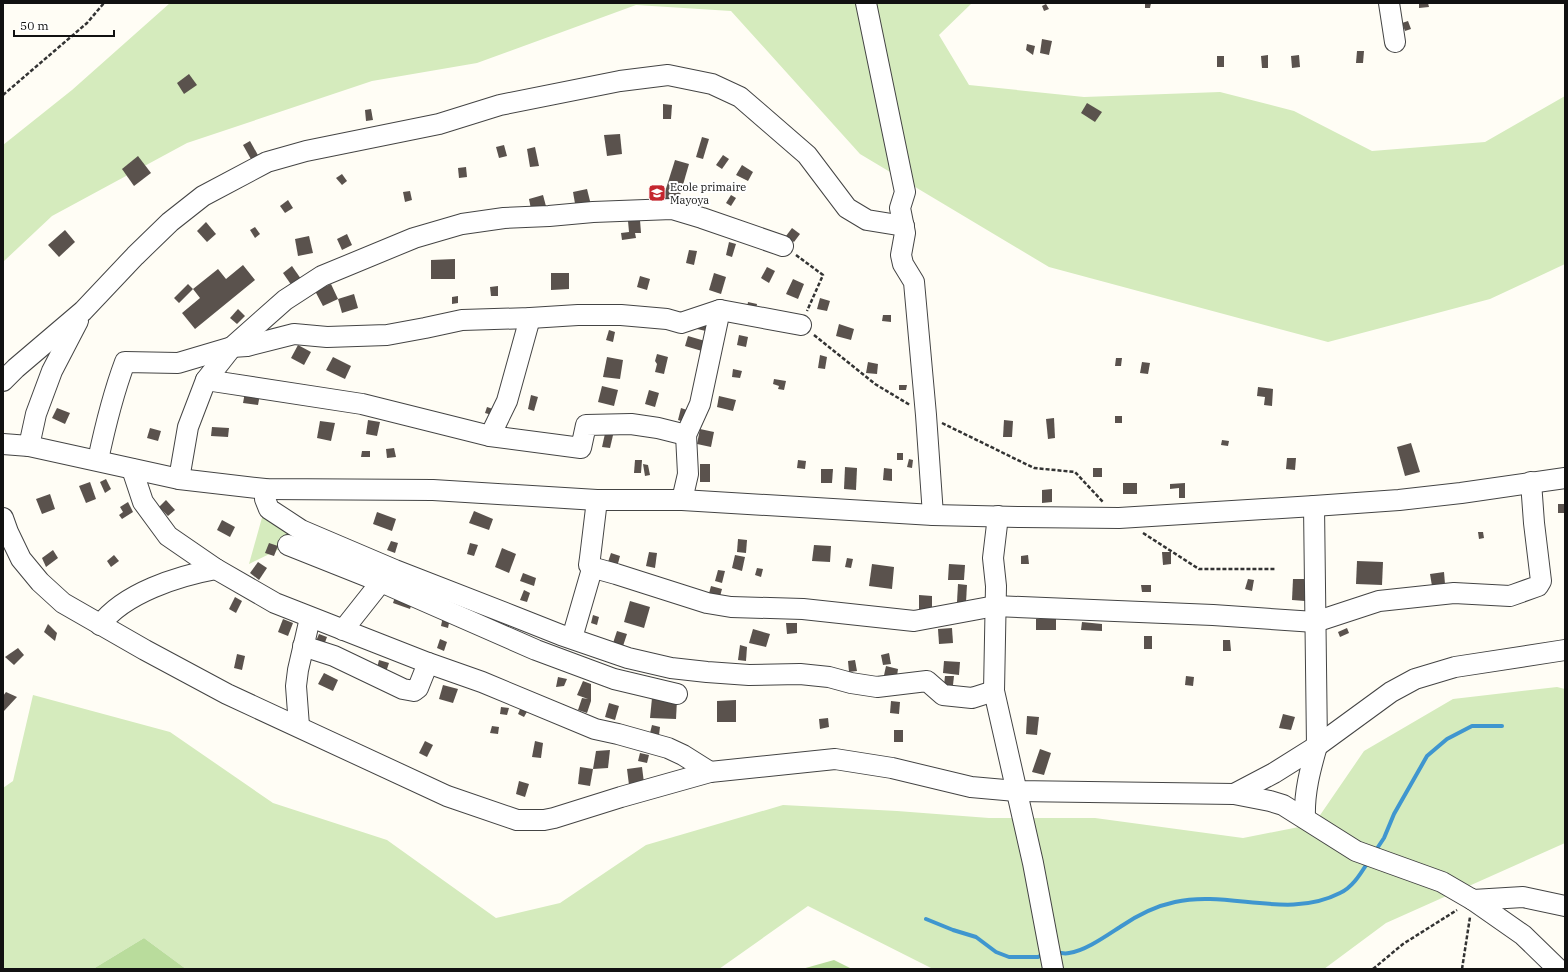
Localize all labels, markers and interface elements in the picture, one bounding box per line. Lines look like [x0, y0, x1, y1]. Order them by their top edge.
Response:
scale bar [14, 12, 114, 38]
text: 50 m [20, 18, 49, 33]
place label: Ecole primaire Mayoya [670, 180, 746, 207]
school or university icon: Ecole primaire Mayoya [647, 183, 667, 203]

